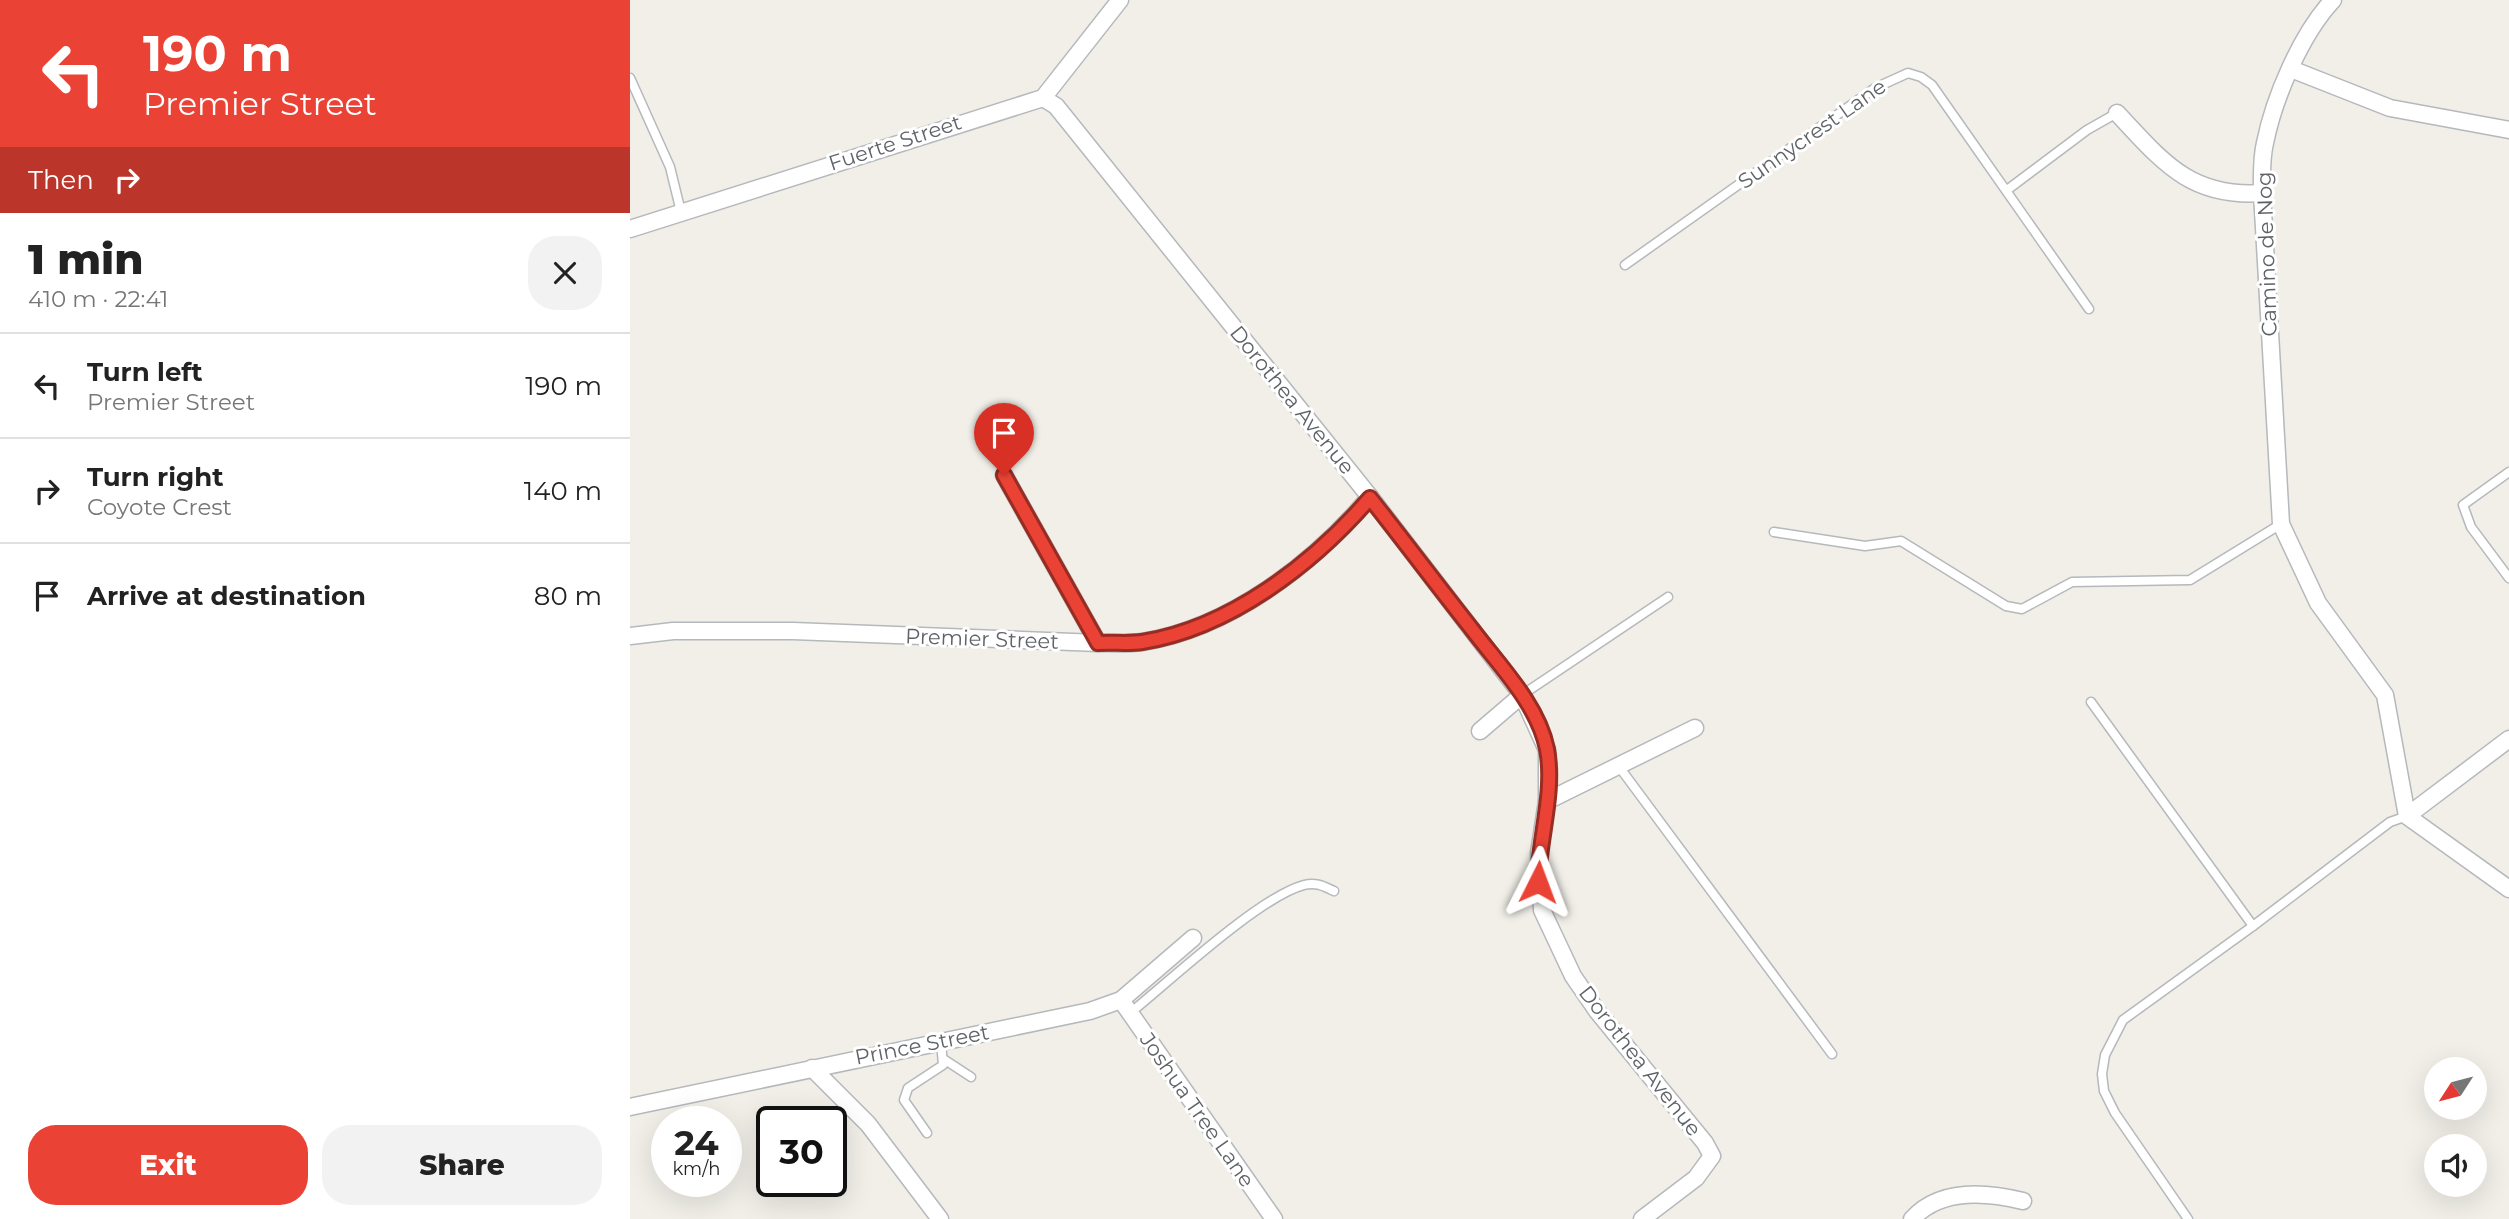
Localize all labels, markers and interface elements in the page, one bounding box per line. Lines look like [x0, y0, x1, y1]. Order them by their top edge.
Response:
text: 190 m [143, 24, 292, 83]
icon: left [28, 28, 119, 119]
street label: Sunnycrest Lane [1733, 73, 1890, 194]
text: Premier Street [143, 84, 377, 123]
street label: Fuerte Street [825, 109, 964, 176]
icon: right [108, 161, 146, 199]
text: Then [28, 164, 94, 196]
street label: Camino de Nog [2251, 171, 2282, 337]
text: 1 min [28, 233, 144, 285]
button: close [528, 236, 602, 310]
text: 410 m · 22:41 [28, 285, 168, 313]
street label: Dorothea Avenue [1225, 320, 1360, 479]
text: Turn left [87, 356, 203, 388]
icon: left [28, 367, 66, 405]
text: 190 m [525, 370, 602, 402]
text: Premier Street [87, 388, 255, 416]
pin [974, 403, 1034, 475]
icon: arrive [985, 414, 1023, 452]
text: Turn right [87, 461, 223, 493]
icon: right [28, 472, 66, 510]
text: 140 m [524, 475, 602, 507]
text: Coyote Crest [87, 493, 232, 521]
icon: arrive [28, 577, 66, 615]
text: Arrive at destination [87, 580, 366, 612]
text: 80 m [534, 580, 602, 612]
street label: Premier Street [905, 623, 1059, 654]
position arrow [1501, 845, 1575, 919]
street label: Dorothea Avenue [1574, 980, 1707, 1141]
street label: Prince Street [853, 1019, 991, 1070]
street label: Joshua Tree Lane [1134, 1027, 1260, 1192]
north arrow [2424, 1057, 2487, 1120]
map controls [2424, 1057, 2487, 1197]
speed limit sign: 30 [756, 1106, 847, 1197]
text: 24 [674, 1121, 719, 1164]
button: Exit [28, 1125, 308, 1205]
button: Share [322, 1125, 602, 1205]
button: sound [2424, 1134, 2487, 1197]
text: km/h [672, 1158, 721, 1180]

